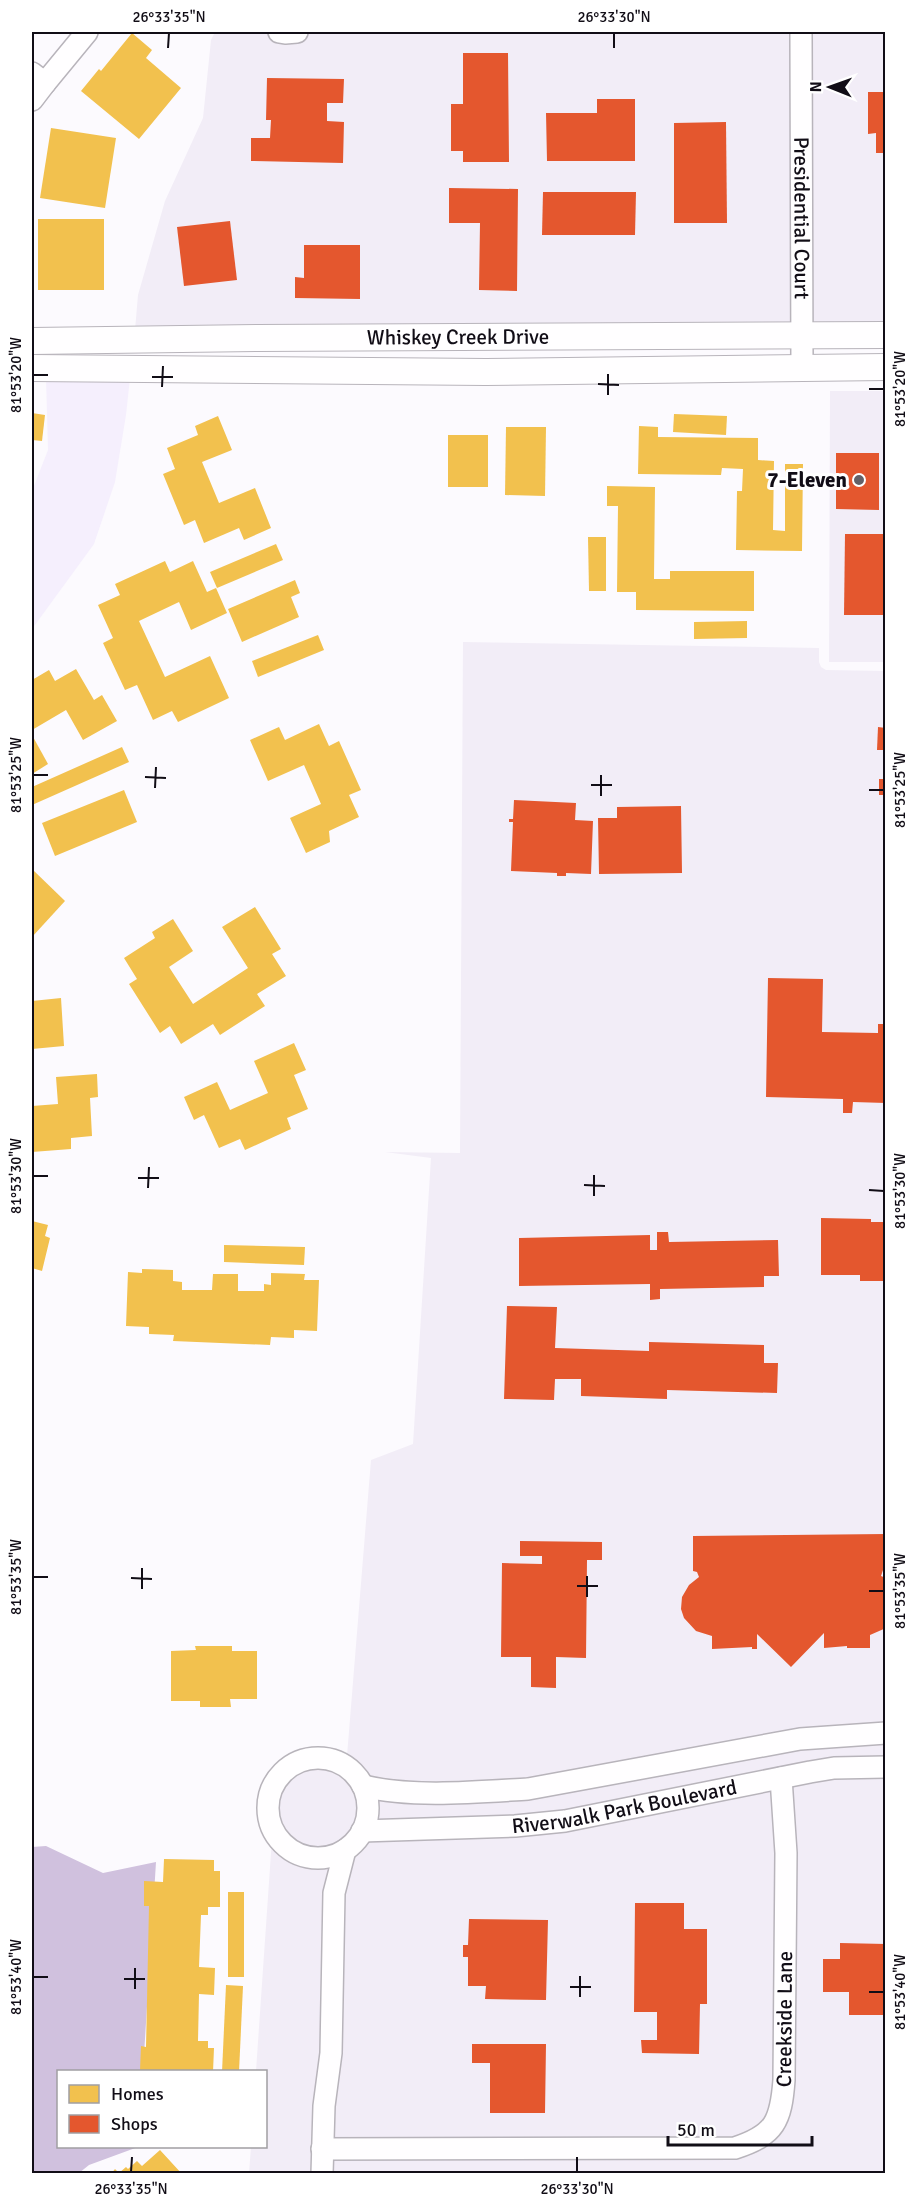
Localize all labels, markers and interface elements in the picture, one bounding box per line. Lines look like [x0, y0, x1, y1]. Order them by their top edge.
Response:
text: 26°33'35"N [132, 8, 206, 26]
text: 26°33'30"N [577, 8, 651, 26]
north arrow [800, 57, 860, 117]
text: N [806, 81, 826, 92]
street label: Presidential Court [788, 137, 815, 299]
street label: Whiskey Creek Drive [367, 324, 549, 350]
text: 81°53'20"W [7, 337, 25, 413]
text: 81°53'20"W [891, 351, 909, 427]
place label: 7-Eleven [767, 467, 847, 493]
marker: 7-Eleven [852, 473, 866, 487]
text: 81°53'25"W [7, 737, 25, 813]
text: 81°53'25"W [891, 752, 909, 828]
text: 81°53'30"W [7, 1138, 25, 1214]
text: 81°53'30"W [891, 1153, 909, 1229]
text: 81°53'35"W [7, 1539, 25, 1615]
text: 81°53'35"W [891, 1553, 909, 1629]
street label: Riverwalk Park Boulevard [510, 1774, 739, 1839]
text: 81°53'40"W [7, 1939, 25, 2015]
street label: Creekside Lane [770, 1951, 798, 2088]
text: 81°53'40"W [891, 1954, 909, 2030]
legend [57, 2070, 267, 2148]
text: Homes [111, 2083, 164, 2105]
scale bar [668, 2109, 812, 2147]
text: Shops [111, 2113, 158, 2135]
text: 50 m [677, 2119, 715, 2141]
text: 26°33'35"N [94, 2180, 168, 2198]
text: 26°33'30"N [540, 2180, 614, 2198]

